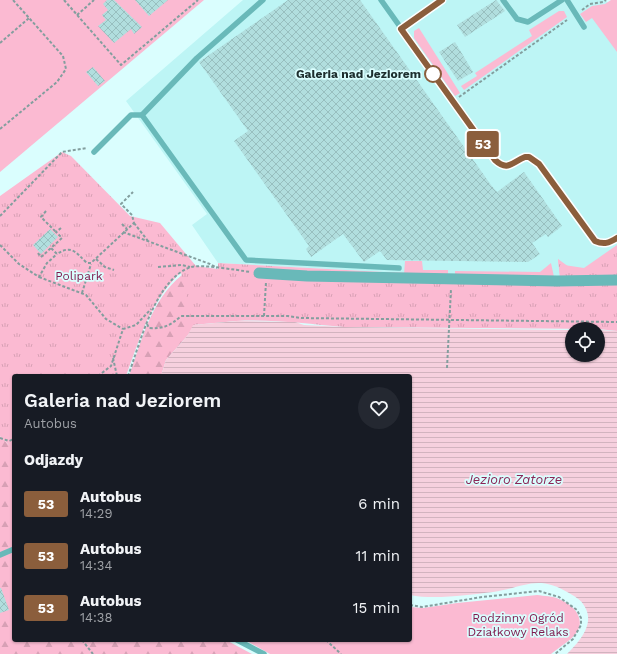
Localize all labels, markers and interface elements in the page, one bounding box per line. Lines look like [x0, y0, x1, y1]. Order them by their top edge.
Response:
marker: Galeria nad Jeziorem [424, 65, 442, 83]
place label: Galeria nad Jeziorem [296, 67, 421, 81]
line badge: 53 [465, 131, 501, 157]
text: 53 [475, 136, 491, 152]
park label: Polipark [55, 269, 103, 283]
map controls [565, 322, 605, 362]
button: locate [565, 322, 605, 362]
button: heart [358, 387, 400, 429]
text: Galeria nad Jeziorem [24, 389, 221, 412]
text: Autobus [24, 416, 77, 431]
text: Odjazdy [24, 451, 83, 469]
water label: Jezioro Zatorze [466, 472, 562, 487]
text: Autobus [80, 488, 142, 506]
text: 6 min [358, 495, 400, 513]
text: 53 [38, 496, 54, 512]
text: 14:29 [80, 506, 112, 521]
text: Autobus [80, 540, 142, 558]
text: 11 min [356, 547, 400, 565]
text: 53 [38, 548, 54, 564]
text: 14:34 [80, 558, 112, 573]
text: Autobus [80, 592, 142, 610]
text: 15 min [353, 599, 400, 617]
text: 53 [38, 600, 54, 616]
text: 14:38 [80, 610, 112, 625]
park label: Rodzinny Ogród Działkowy Relaks [467, 611, 569, 639]

